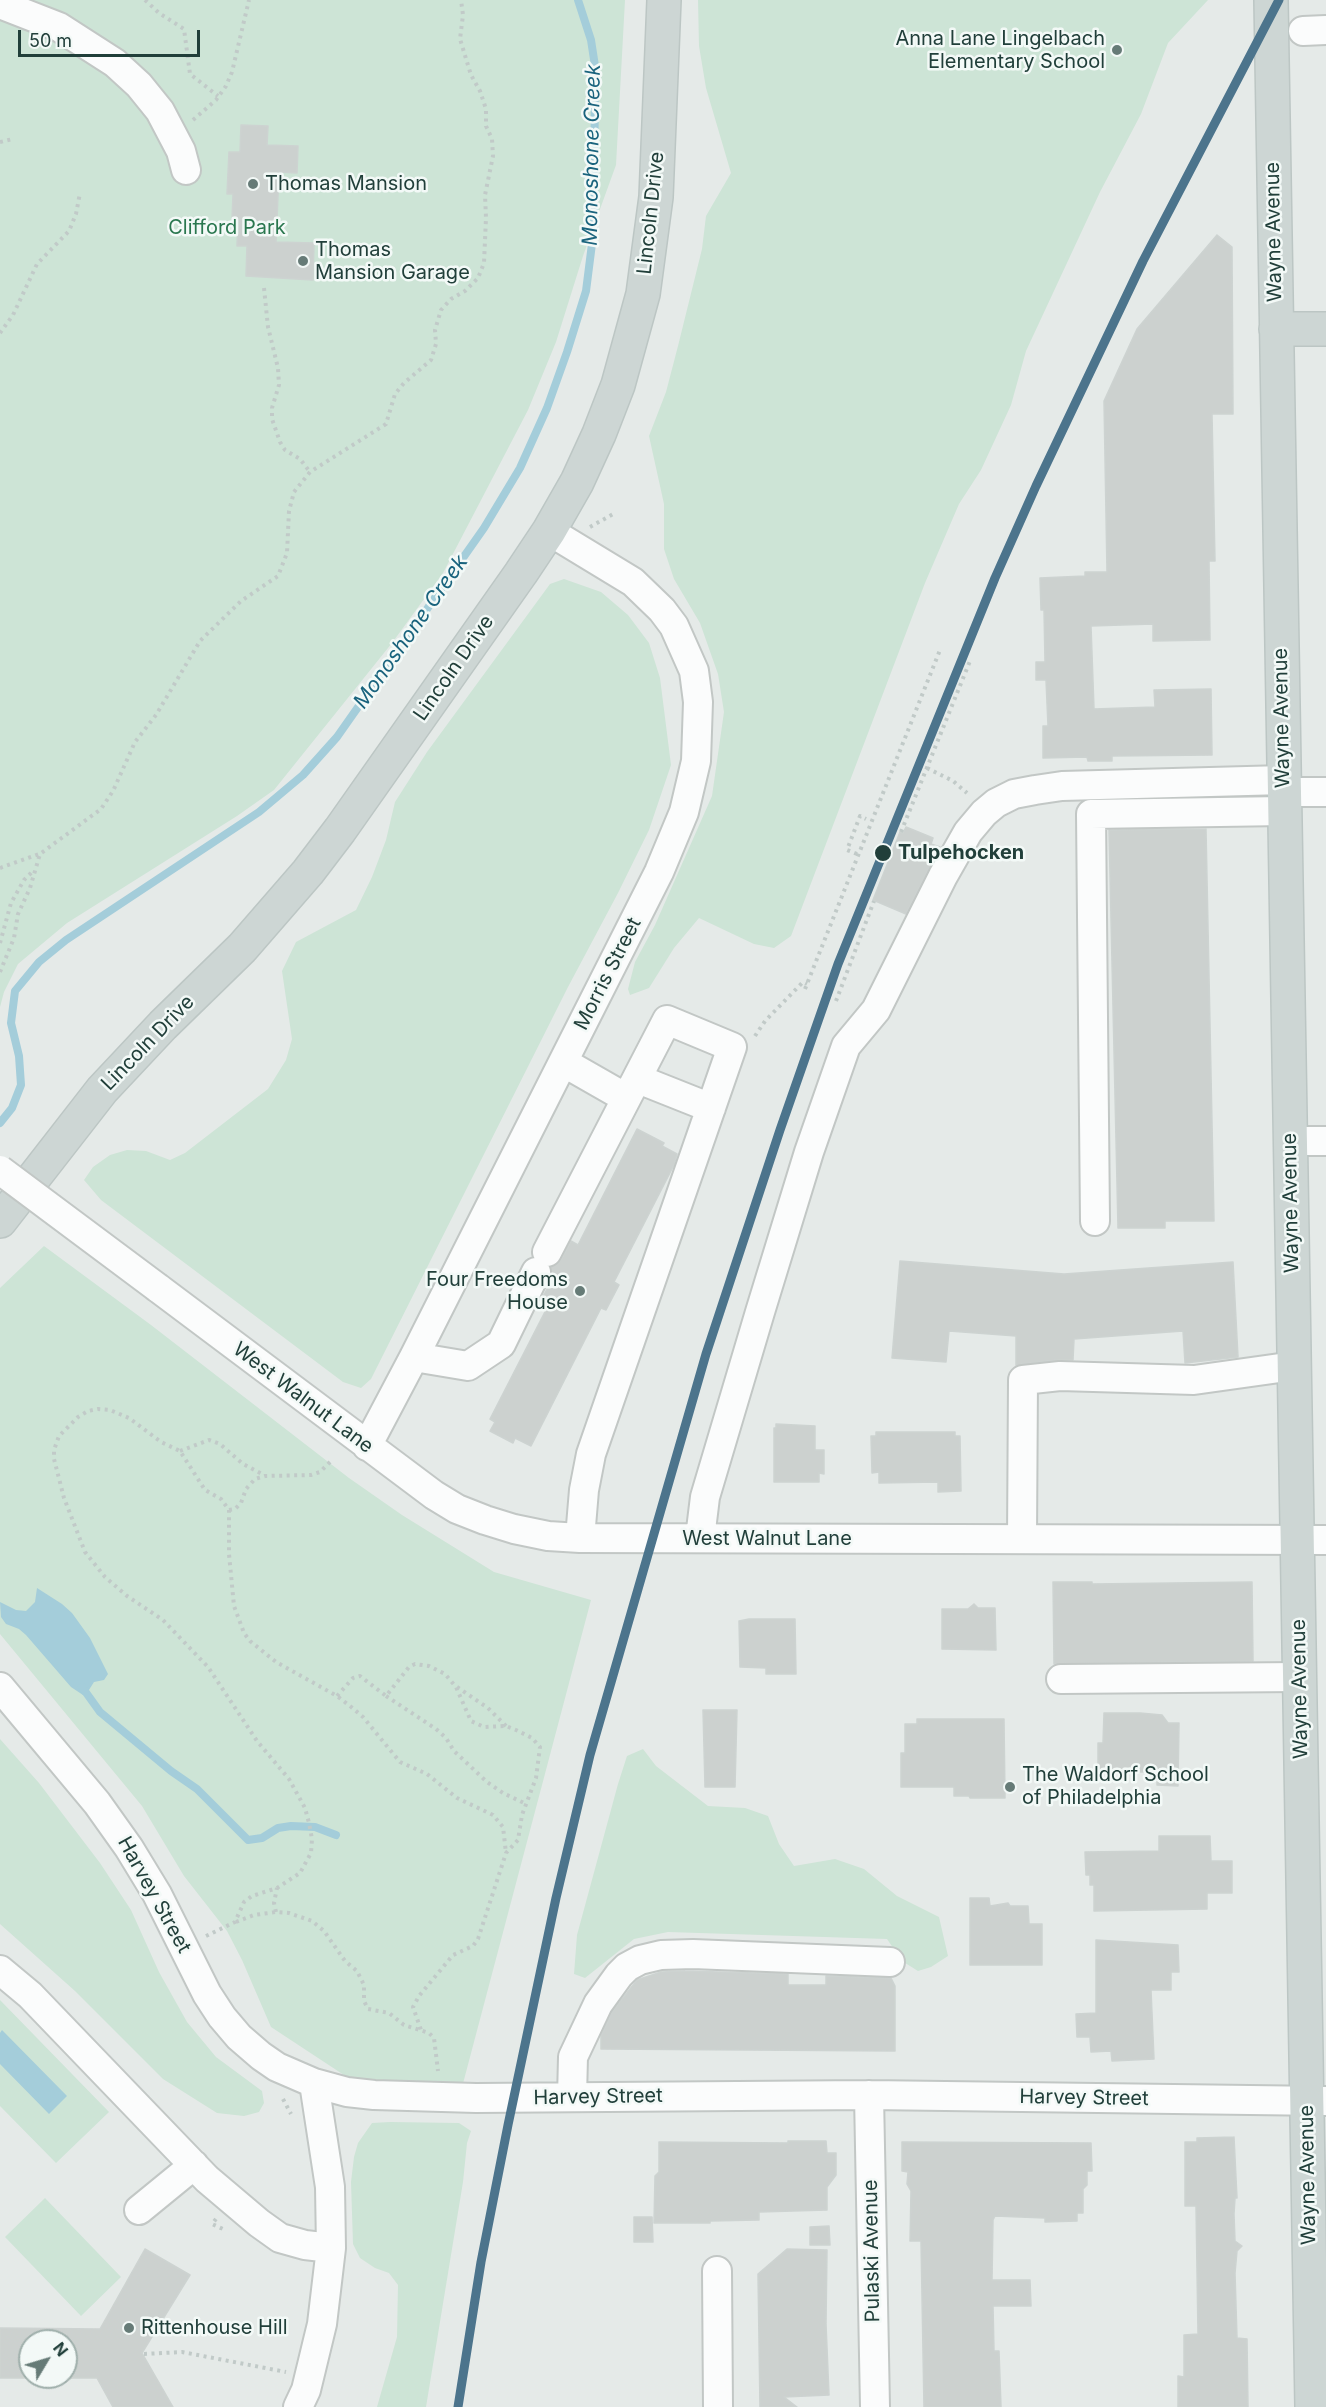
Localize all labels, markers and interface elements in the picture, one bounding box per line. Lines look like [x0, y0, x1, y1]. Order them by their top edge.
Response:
scale bar [21, 18, 202, 56]
place label: Anna Lane Lingelbach Elementary School [895, 27, 1105, 74]
text: 50 m [29, 30, 72, 51]
marker: Anna Lane Lingelbach Elementary School [1110, 43, 1124, 57]
water label: Monoshone Creek [578, 64, 606, 246]
street label: Lincoln Drive [633, 150, 669, 276]
street label: Wayne Avenue [1261, 162, 1287, 302]
place label: Thomas Mansion [265, 172, 427, 196]
marker: Thomas Mansion [246, 177, 260, 191]
park label: Clifford Park [168, 216, 286, 240]
place label: Thomas Mansion Garage [315, 238, 470, 285]
marker: Thomas Mansion Garage [296, 254, 310, 268]
water label: Monoshone Creek [349, 550, 473, 714]
street label: Lincoln Drive [409, 611, 499, 725]
street label: Wayne Avenue [1269, 648, 1295, 788]
place label: Tulpehocken [898, 841, 1024, 865]
marker: Tulpehocken [873, 843, 893, 863]
street label: Morris Street [569, 914, 647, 1034]
street label: Lincoln Drive [97, 990, 199, 1096]
street label: Wayne Avenue [1278, 1133, 1304, 1273]
place label: Four Freedoms House [426, 1268, 568, 1315]
marker: Four Freedoms House [573, 1284, 587, 1298]
street label: West Walnut Lane [228, 1337, 378, 1459]
street label: West Walnut Lane [682, 1527, 852, 1551]
street label: Wayne Avenue [1287, 1619, 1313, 1759]
place label: The Waldorf School of Philadelphia [1022, 1763, 1209, 1810]
marker: The Waldorf School of Philadelphia [1003, 1780, 1017, 1794]
street label: Harvey Street [112, 1833, 196, 1957]
street label: Harvey Street [533, 2084, 663, 2110]
street label: Harvey Street [1019, 2085, 1149, 2111]
street label: Wayne Avenue [1295, 2105, 1321, 2245]
street label: Pulaski Avenue [859, 2179, 885, 2323]
place label: Rittenhouse Hill [141, 2316, 287, 2340]
marker: Rittenhouse Hill [122, 2321, 136, 2335]
north arrow [18, 2329, 78, 2389]
text: N [49, 2338, 72, 2360]

